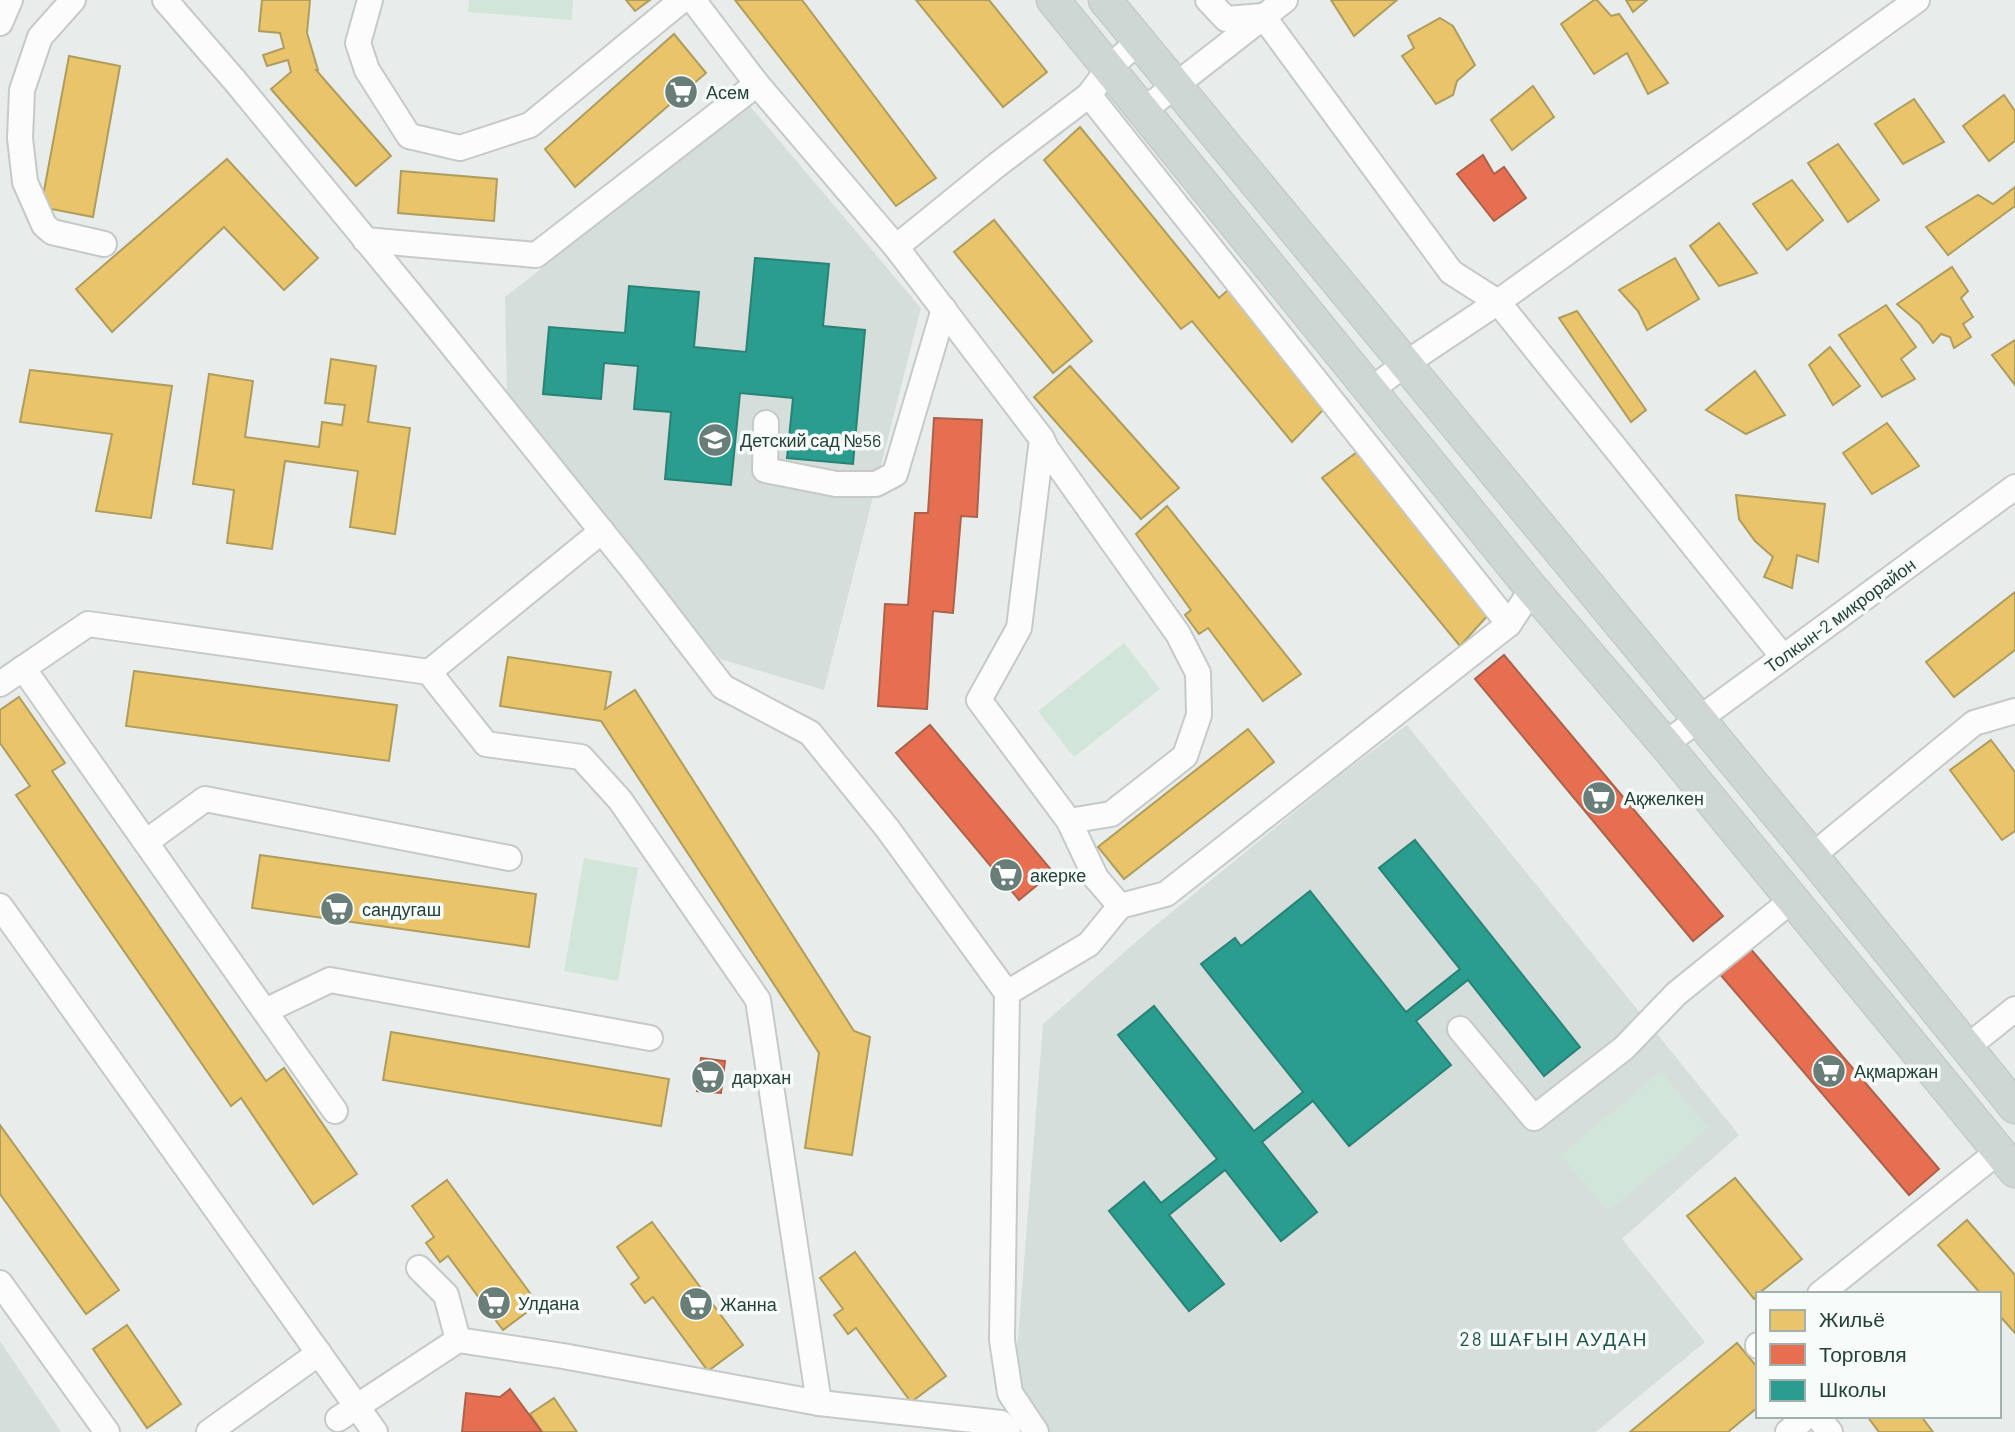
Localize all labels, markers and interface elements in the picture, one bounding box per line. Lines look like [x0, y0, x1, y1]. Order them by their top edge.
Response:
supermarket icon: Асем [662, 73, 700, 111]
place label: Асем [706, 81, 749, 103]
school or university icon: Детский сад №56 [696, 421, 734, 459]
place label: Детский сад №56 [740, 429, 881, 451]
street label: Толкын-2 микрорайон [1760, 553, 1920, 677]
supermarket icon: Ақжелкен [1580, 779, 1618, 817]
place label: Ақжелкен [1624, 787, 1704, 809]
supermarket icon: акерке [987, 856, 1025, 894]
place label: акерке [1030, 864, 1086, 886]
supermarket icon: сандугаш [318, 890, 356, 928]
place label: сандугаш [362, 898, 441, 920]
supermarket icon: Ақмаржан [1810, 1052, 1848, 1090]
supermarket icon: дархан [689, 1058, 727, 1096]
place label: Ақмаржан [1854, 1060, 1938, 1082]
place label: дархан [732, 1066, 791, 1088]
supermarket icon: Улдана [475, 1284, 513, 1322]
supermarket icon: Жанна [677, 1285, 715, 1323]
place label: Улдана [518, 1292, 580, 1314]
legend [1756, 1292, 2001, 1418]
place label: Жанна [720, 1293, 778, 1315]
text: Жильё [1819, 1306, 1885, 1331]
district label: 28 ШАҒЫН АУДАН [1460, 1327, 1648, 1350]
text: Торговля [1819, 1341, 1907, 1366]
text: Школы [1819, 1376, 1886, 1401]

